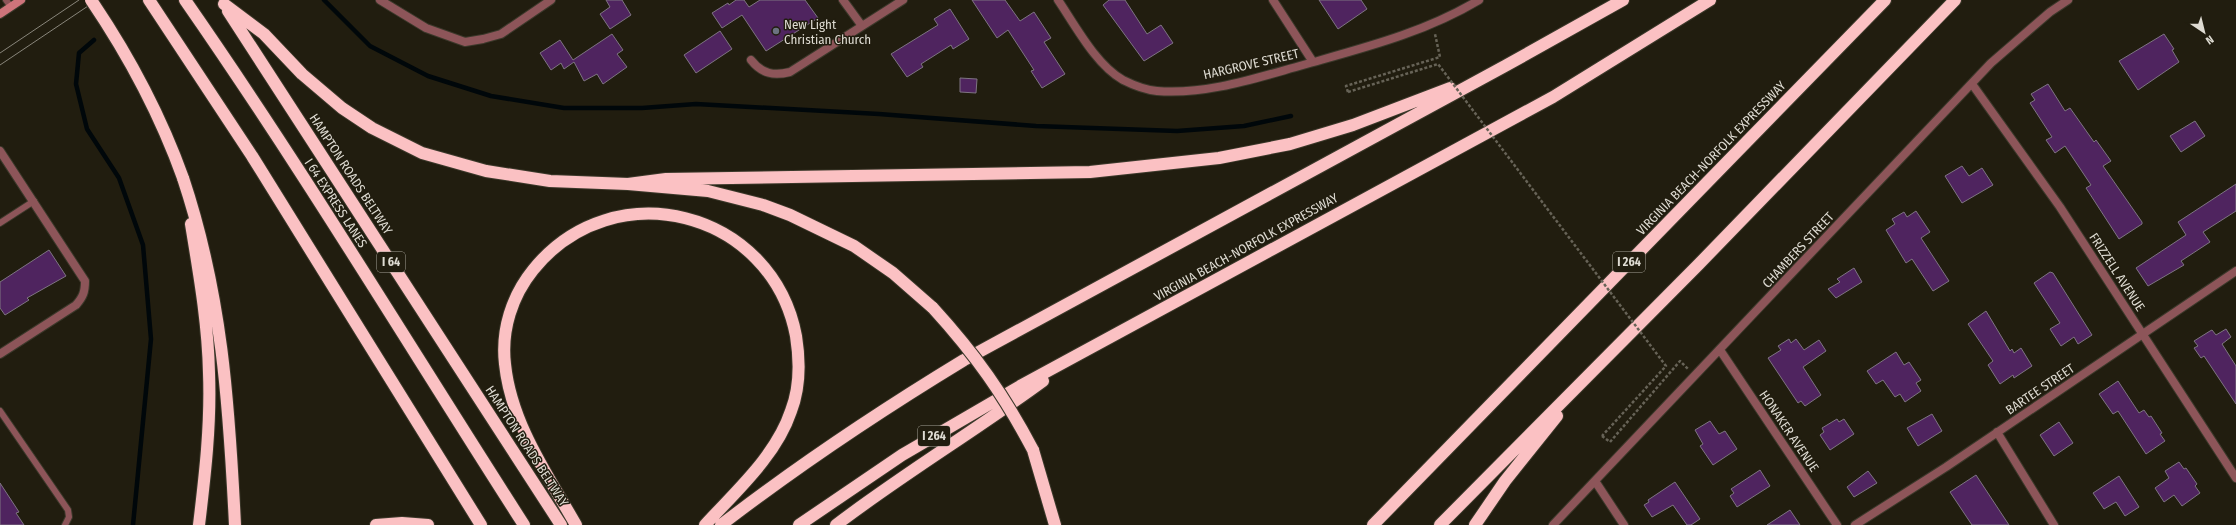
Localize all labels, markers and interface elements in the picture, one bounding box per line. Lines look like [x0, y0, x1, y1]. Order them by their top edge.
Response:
north arrow [2184, 12, 2224, 52]
place label: New Light Christian Church [784, 17, 871, 47]
marker: New Light Christian Church [771, 26, 781, 36]
text: N [2203, 33, 2216, 47]
street label: HARGROVE STREET [1202, 46, 1300, 82]
street label: VIRGINIA BEACH-NORFOLK EXPRESSWAY [1633, 78, 1789, 238]
street label: HAMPTON ROADS BELTWAY [306, 111, 396, 237]
street label: I 64 EXPRESS LANES [302, 156, 370, 250]
street label: VIRGINIA BEACH-NORFOLK EXPRESSWAY [1151, 190, 1341, 304]
street label: CHAMBERS STREET [1759, 209, 1837, 291]
street label: FRIZZELL AVENUE [2086, 230, 2148, 314]
road number: I 64 [377, 252, 405, 272]
road number: I 264 [1613, 252, 1645, 272]
street label: BARTEE STREET [2003, 361, 2077, 417]
street label: HAMPTON ROADS BELTWAY [482, 383, 572, 509]
street label: HONAKER AVENUE [1756, 387, 1822, 475]
road number: I 264 [918, 426, 950, 446]

